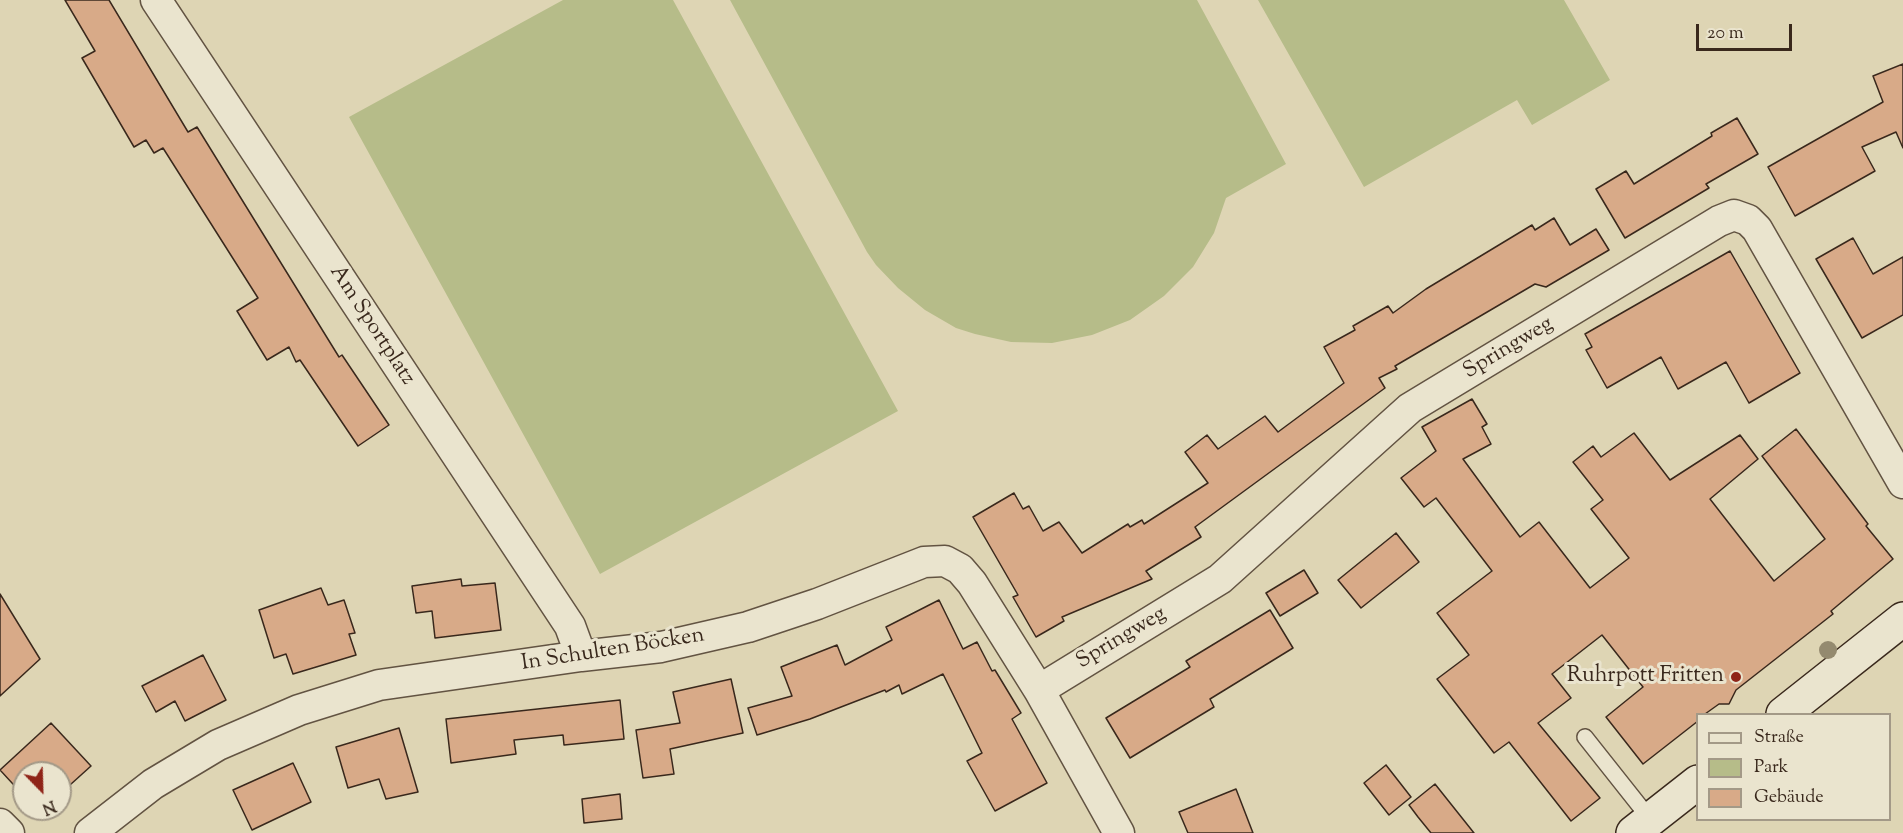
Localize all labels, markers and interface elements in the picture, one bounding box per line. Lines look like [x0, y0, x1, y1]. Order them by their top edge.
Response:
scale bar [1699, 12, 1795, 50]
text: 20 m [1707, 21, 1744, 47]
street label: Am Sportplatz [322, 261, 420, 391]
street label: Springweg [1459, 312, 1559, 386]
street label: Springweg [1072, 602, 1172, 676]
street label: In Schulten Böcken [519, 623, 707, 679]
place label: Ruhrpott Fritten [1567, 664, 1724, 690]
marker: Ruhrpott Fritten [1729, 670, 1743, 684]
legend [1696, 713, 1891, 821]
text: Straße [1754, 725, 1804, 751]
text: Park [1754, 755, 1788, 781]
north arrow [12, 761, 72, 821]
text: Gebäude [1754, 785, 1824, 811]
text: N [38, 793, 59, 819]

